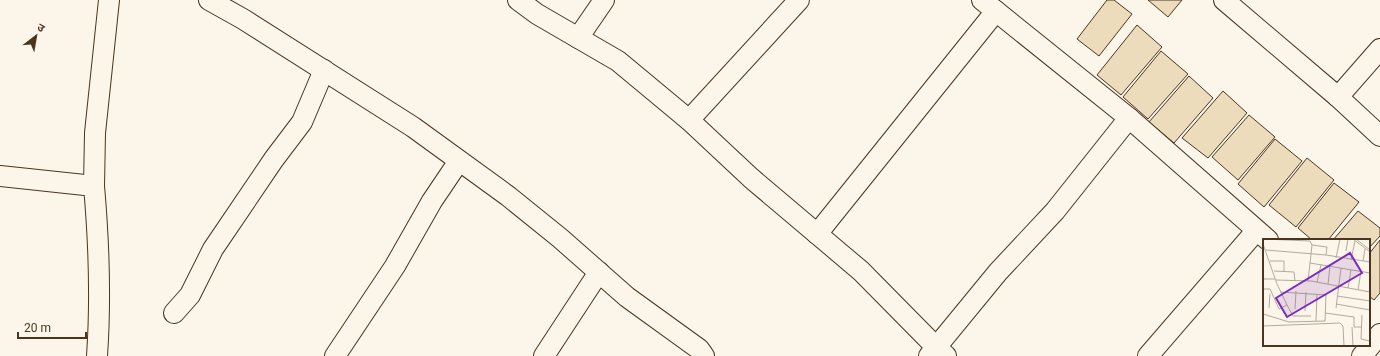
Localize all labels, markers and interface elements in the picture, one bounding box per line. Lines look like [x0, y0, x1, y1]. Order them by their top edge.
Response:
north arrow [16, 16, 56, 56]
text: उ [35, 21, 47, 35]
inset map [1263, 239, 1370, 346]
scale bar [18, 314, 86, 340]
text: 20 m [24, 321, 51, 335]

